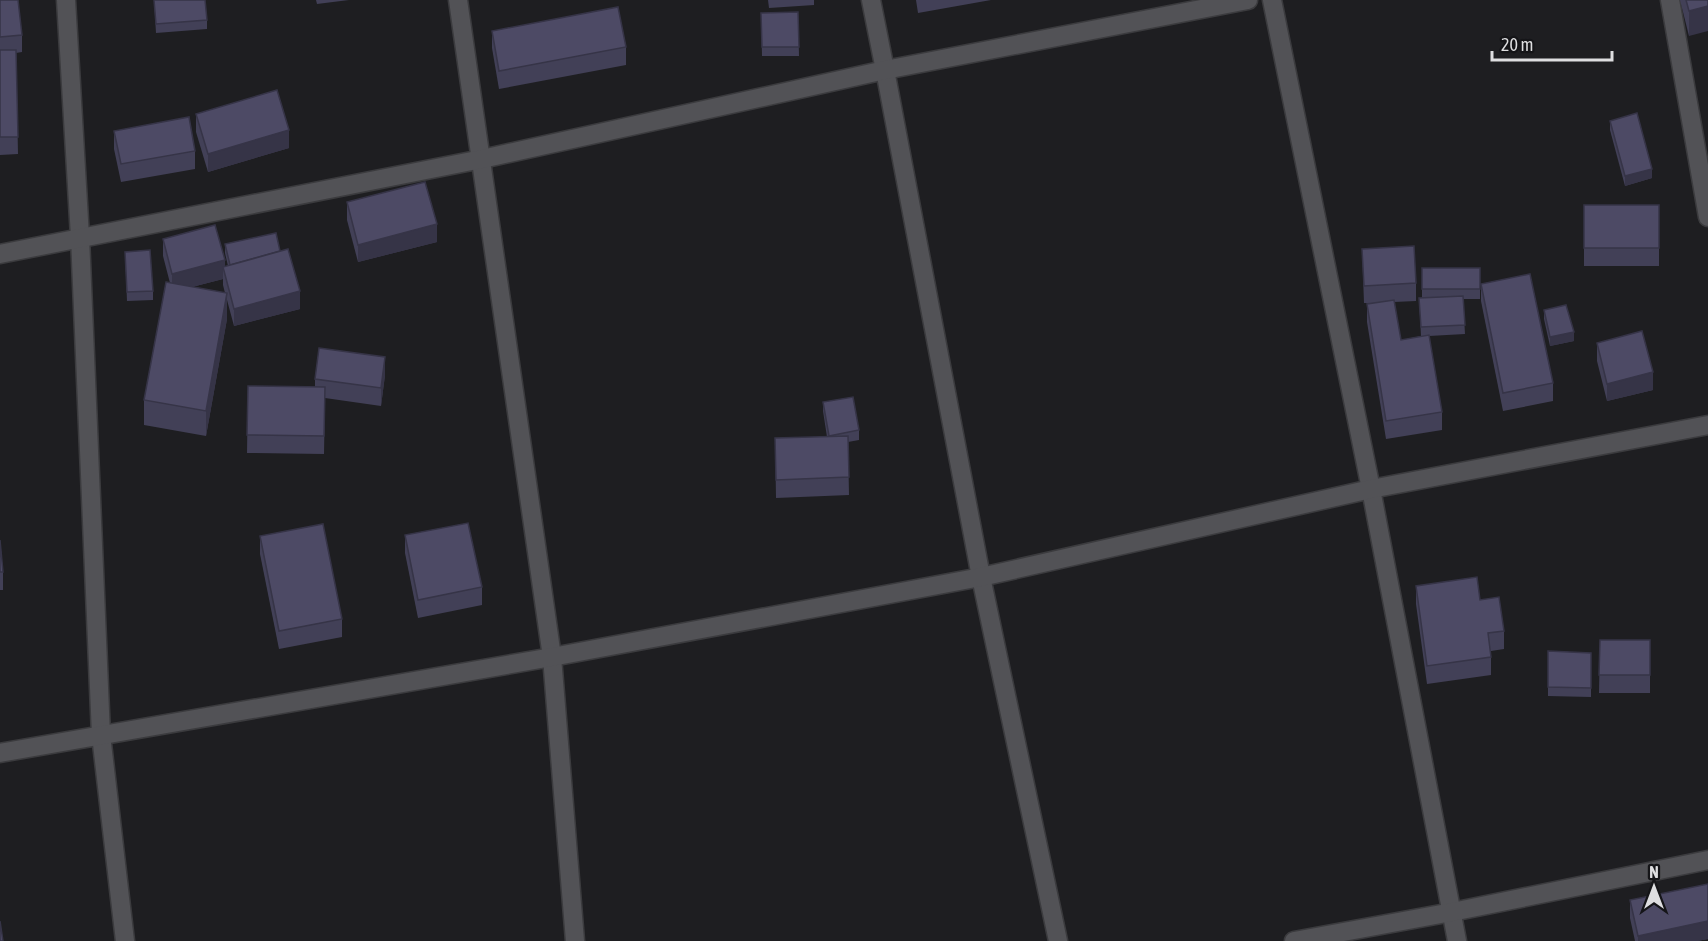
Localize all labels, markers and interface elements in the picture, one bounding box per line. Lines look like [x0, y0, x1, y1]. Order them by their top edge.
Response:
scale bar [1492, 24, 1612, 62]
text: 20 m [1501, 34, 1533, 55]
north arrow [1624, 857, 1684, 917]
text: N [1649, 863, 1659, 881]

